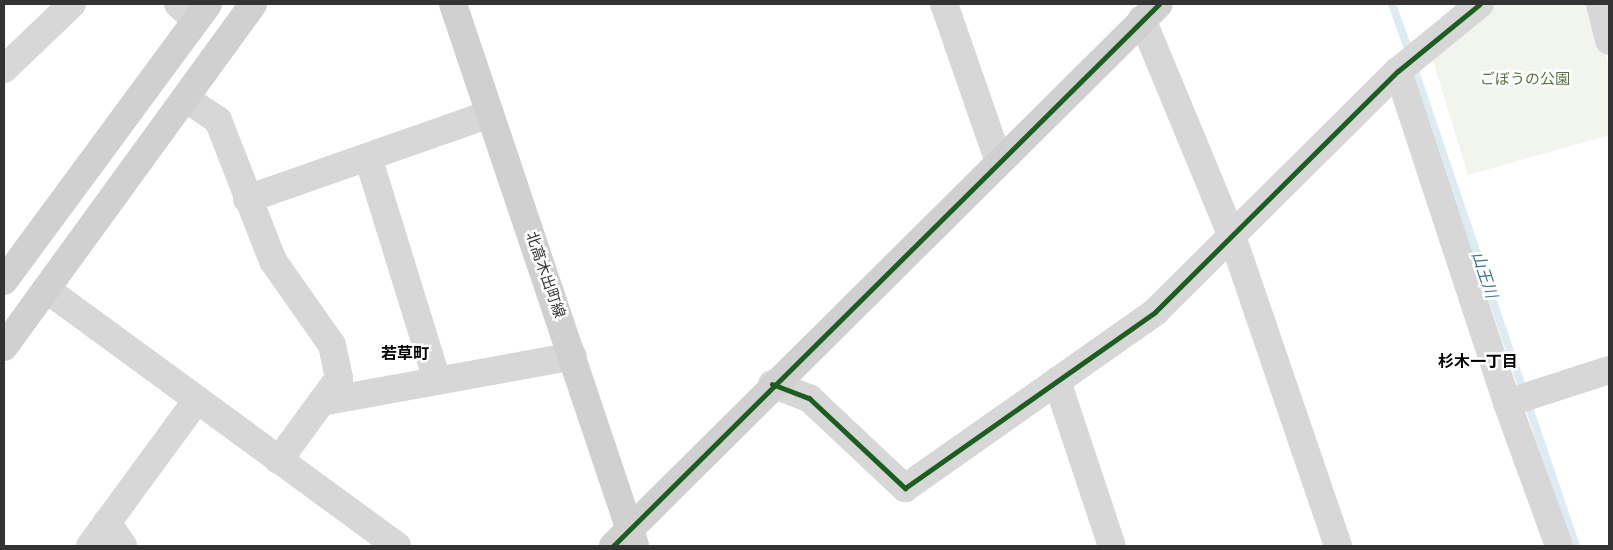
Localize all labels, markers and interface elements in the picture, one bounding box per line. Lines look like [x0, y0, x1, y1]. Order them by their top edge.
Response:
park label: ごぼうの公園 [1480, 71, 1570, 89]
street label: 北高木出町線 [522, 230, 568, 320]
water label: 山王川 [1467, 249, 1501, 301]
district label: 若草町 [381, 344, 429, 364]
district label: 杉木一丁目 [1438, 352, 1518, 372]

